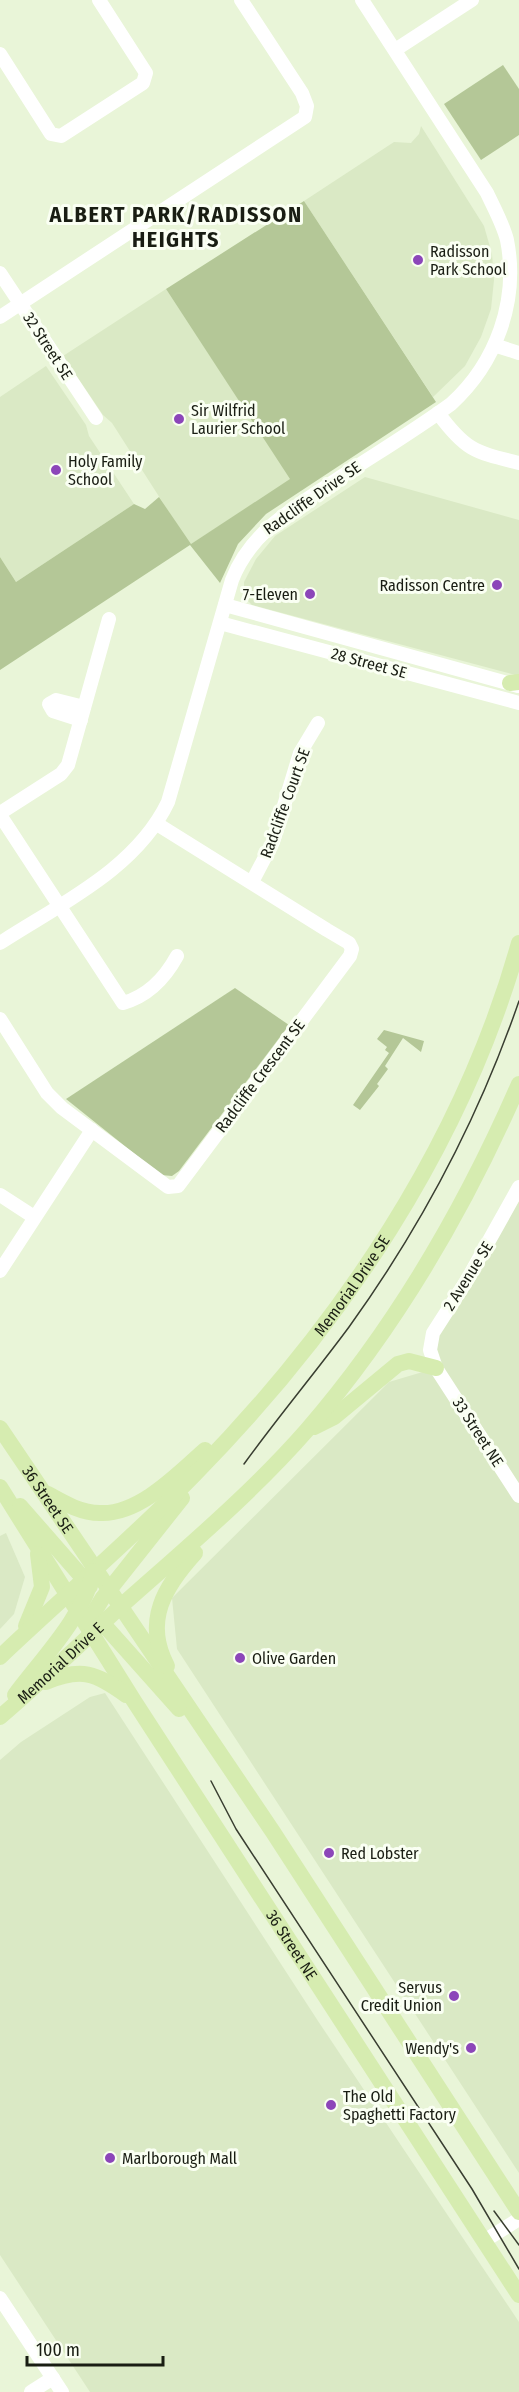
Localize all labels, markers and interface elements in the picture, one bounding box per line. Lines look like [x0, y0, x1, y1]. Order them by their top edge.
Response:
district label: ALBERT PARK/RADISSON HEIGHTS [48, 201, 303, 253]
place label: Radisson Park School [430, 242, 506, 279]
marker: Radisson Park School [411, 253, 425, 267]
street label: 32 Street SE [19, 309, 77, 383]
place label: Sir Wilfrid Laurier School [191, 401, 285, 438]
marker: Sir Wilfrid Laurier School [172, 412, 186, 426]
place label: Holy Family School [68, 452, 143, 489]
street label: Radcliffe Drive SE [260, 457, 364, 539]
marker: Holy Family School [49, 463, 63, 477]
place label: Radisson Centre [379, 576, 485, 595]
marker: Radisson Centre [490, 578, 504, 592]
place label: 7-Eleven [243, 585, 298, 604]
marker: 7-Eleven [303, 587, 317, 601]
street label: 28 Street SE [329, 644, 409, 682]
street label: Radcliffe Court SE [256, 745, 314, 861]
street label: Radcliffe Crescent SE [211, 1016, 309, 1136]
street label: Memorial Drive SE [310, 1232, 393, 1339]
street label: 2 Avenue SE [439, 1238, 497, 1314]
street label: 33 Street NE [449, 1394, 507, 1470]
street label: 36 Street SE [19, 1462, 78, 1537]
street label: Memorial Drive E [13, 1618, 107, 1707]
place label: Olive Garden [252, 1649, 336, 1668]
marker: Olive Garden [233, 1651, 247, 1665]
place label: Red Lobster [341, 1844, 419, 1863]
marker: Red Lobster [322, 1846, 336, 1860]
street label: 36 Street NE [262, 1906, 322, 1983]
place label: Servus Credit Union [361, 1978, 442, 2015]
marker: Servus Credit Union [447, 1989, 461, 2003]
place label: Wendy's [405, 2039, 459, 2058]
marker: Wendy's [464, 2041, 478, 2055]
place label: The Old Spaghetti Factory [343, 2087, 457, 2124]
marker: The Old Spaghetti Factory [324, 2098, 338, 2112]
place label: Marlborough Mall [122, 2149, 237, 2168]
marker: Marlborough Mall [103, 2151, 117, 2165]
scale bar [27, 2329, 164, 2367]
text: 100 m [36, 2339, 80, 2361]

